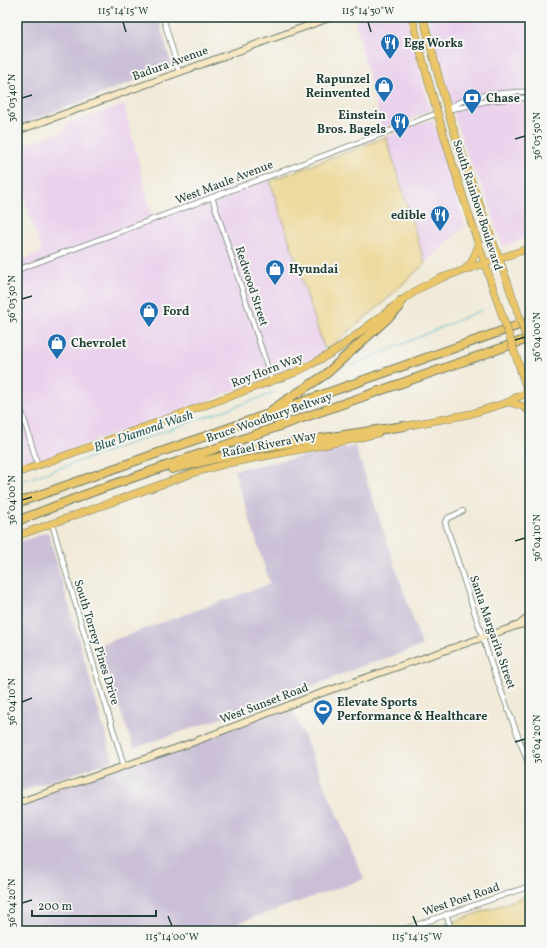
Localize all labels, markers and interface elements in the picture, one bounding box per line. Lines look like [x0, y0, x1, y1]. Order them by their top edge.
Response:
text: 115°14'15"W [98, 4, 148, 18]
text: 115°14'30"W [342, 4, 394, 18]
restaurant icon: Egg Works [379, 32, 401, 60]
place label: Egg Works [404, 36, 464, 52]
street label: Badura Avenue [130, 43, 211, 85]
place label: Rapunzel Reinvented [306, 72, 371, 102]
text: 36°03'40"N [5, 73, 19, 122]
shop icon: Rapunzel Reinvented [373, 75, 395, 103]
bank icon: Chase [461, 87, 483, 115]
place label: Chase [486, 91, 520, 107]
place label: Einstein Bros. Bagels [317, 108, 386, 138]
restaurant icon: Einstein Bros. Bagels [389, 111, 411, 139]
text: 36°03'50"N [530, 111, 544, 160]
street label: South Rainbow Boulevard [448, 138, 506, 273]
street label: West Maule Avenue [173, 157, 276, 209]
restaurant icon: edible [429, 204, 451, 232]
place label: edible [391, 208, 426, 224]
street label: Redwood Street [231, 244, 271, 328]
shop icon: Hyundai [264, 258, 286, 286]
place label: Hyundai [289, 262, 338, 278]
text: 36°03'50"N [5, 274, 19, 323]
shop icon: Ford [138, 300, 160, 328]
place label: Ford [163, 304, 190, 320]
text: 36°04'00"N [530, 312, 544, 362]
shop icon: Chevrolet [46, 332, 68, 360]
place label: Chevrolet [71, 336, 127, 352]
street label: Roy Horn Way [229, 350, 306, 392]
street label: Bruce Woodbury Beltway [204, 389, 335, 447]
water label: Blue Diamond Wash [92, 406, 196, 457]
street label: Rafael Rivera Way [221, 428, 318, 462]
text: 36°04'00"N [5, 475, 19, 525]
text: 36°04'10"N [530, 514, 544, 562]
street label: Santa Margarita Street [465, 573, 519, 691]
street label: South Torrey Pines Drive [69, 578, 123, 707]
text: 36°04'10"N [5, 678, 19, 726]
street label: West Sunset Road [218, 680, 311, 728]
place label: Elevate Sports Performance & Healthcare [337, 695, 487, 725]
sports icon: Elevate Sports Performance & Healthcare [312, 698, 334, 726]
text: 36°04'20"N [530, 714, 544, 763]
text: 36°04'20"N [5, 878, 19, 927]
street label: West Post Road [421, 879, 502, 921]
scale bar [32, 892, 156, 918]
text: 200 m [38, 899, 72, 915]
text: 115°14'00"W [145, 930, 199, 944]
text: 115°14'15"W [392, 930, 442, 944]

